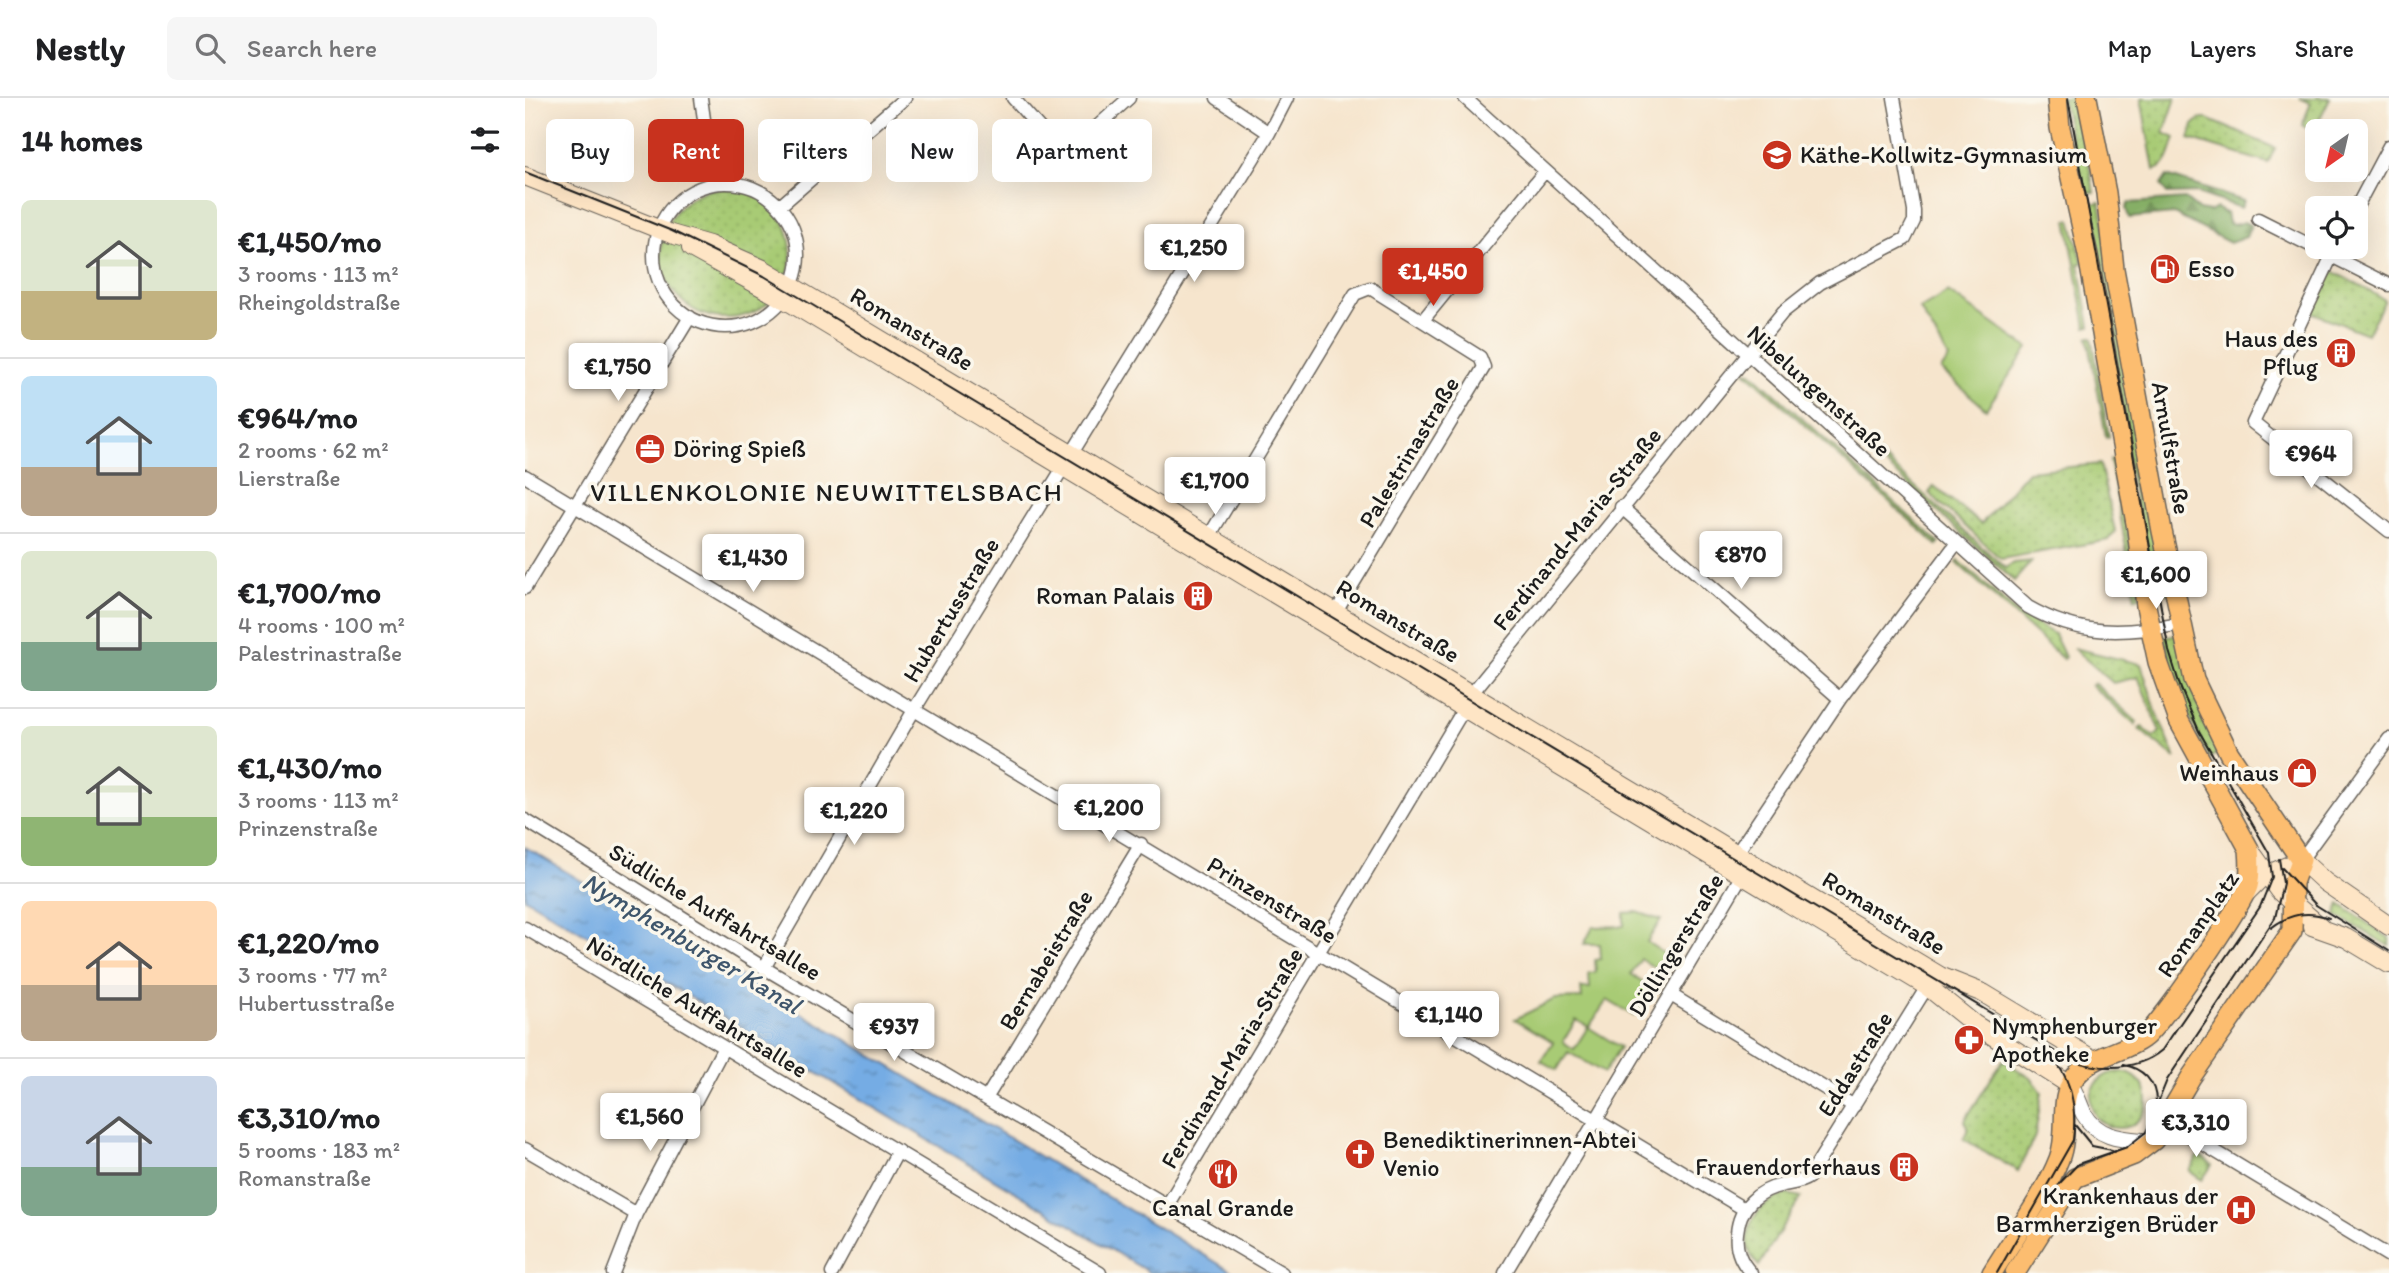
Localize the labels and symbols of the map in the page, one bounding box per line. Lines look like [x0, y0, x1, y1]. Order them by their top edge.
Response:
north arrow [2305, 119, 2368, 182]
school or university icon: Käthe-Kollwitz-Gymnasium [1760, 138, 1794, 172]
place label: Käthe-Kollwitz-Gymnasium [1800, 140, 2088, 169]
pin: €1,250 [1137, 225, 1251, 284]
pin: €1,450 [1376, 248, 1490, 308]
fuel station icon: Esso [2148, 252, 2182, 286]
place label: Esso [2188, 254, 2235, 283]
street label: Romanstraße [845, 280, 979, 377]
street label: Nibelungenstraße [1741, 318, 1897, 463]
place label: Haus des Pflug [2224, 324, 2319, 381]
building icon: Haus des Pflug [2324, 336, 2358, 370]
pin: €1,750 [561, 344, 675, 403]
street label: Palestrinastraße [1352, 371, 1465, 533]
street label: Arnulfstraße [2146, 379, 2197, 516]
street label: Ferdinand-Maria-Straße [1486, 421, 1667, 636]
pin: €964 [2270, 430, 2352, 490]
office icon: Döring Spieß [633, 432, 667, 466]
place label: Döring Spieß [673, 434, 806, 463]
pin: €1,700 [1158, 458, 1272, 517]
district label: VILLENKOLONIE NEUWITTELSBACH [590, 476, 1064, 508]
street label: Hubertusstraße [896, 532, 1005, 687]
pin: €870 [1700, 532, 1782, 591]
pin: €1,430 [696, 534, 810, 594]
pin: €1,600 [2099, 552, 2213, 611]
street label: Romanstraße [1331, 572, 1465, 669]
building icon: Roman Palais [1181, 579, 1215, 613]
place label: Roman Palais [1036, 581, 1175, 610]
shop icon: Weinhaus [2285, 756, 2319, 790]
place label: Weinhaus [2179, 758, 2279, 787]
pin: €1,200 [1052, 784, 1166, 844]
pin: €1,220 [797, 788, 911, 847]
street label: Südliche Auffahrtsallee [604, 837, 827, 986]
street label: Prinzenstraße [1202, 850, 1342, 950]
street label: Romanstraße [1817, 864, 1951, 961]
water label: Nymphenburger Kanal [577, 865, 809, 1022]
street label: Romanplatz [2150, 865, 2245, 983]
street label: Döllingerstraße [1621, 868, 1730, 1022]
street label: Bernabeistraße [992, 884, 1099, 1035]
street label: Nördliche Auffahrtsallee [581, 929, 813, 1084]
street label: Ferdinand-Maria-Straße [1154, 942, 1309, 1174]
pin: €1,140 [1392, 992, 1506, 1051]
pin: €937 [853, 1004, 935, 1063]
street label: Eddastraße [1811, 1006, 1898, 1122]
place label: Nymphenburger Apotheke [1992, 1011, 2158, 1068]
pharmacy icon: Nymphenburger Apotheke [1952, 1023, 1986, 1057]
pin: €1,560 [593, 1094, 707, 1153]
pin: €3,310 [2139, 1100, 2253, 1159]
place label: Benediktinerinnen-Abtei Venio [1383, 1125, 1637, 1182]
church icon: Benediktinerinnen-Abtei Venio [1343, 1137, 1377, 1171]
building icon: Frauendorferhaus [1887, 1150, 1921, 1184]
place label: Frauendorferhaus [1695, 1152, 1881, 1181]
restaurant icon: Canal Grande [1206, 1157, 1240, 1191]
place label: Krankenhaus der Barmherzigen Brüder [1996, 1181, 2218, 1238]
place label: Canal Grande [1152, 1193, 1294, 1222]
hospital icon: Krankenhaus der Barmherzigen Brüder [2224, 1193, 2258, 1227]

